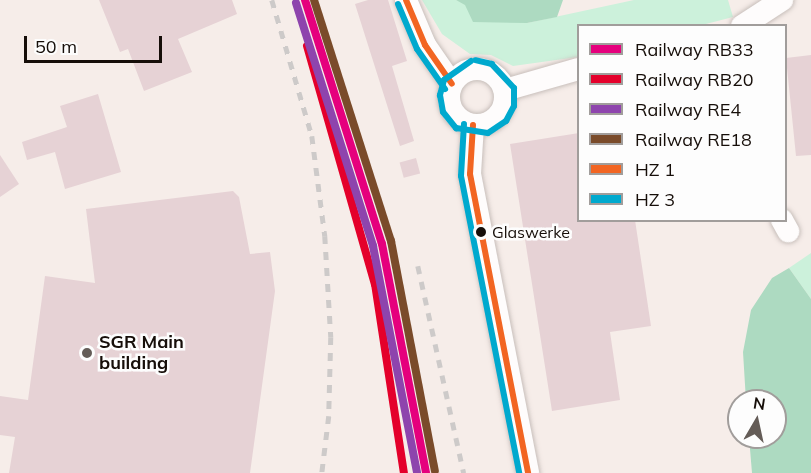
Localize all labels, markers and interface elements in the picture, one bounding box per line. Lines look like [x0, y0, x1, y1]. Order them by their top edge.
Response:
scale bar [27, 24, 165, 62]
legend [577, 24, 787, 222]
text: 50 m [35, 35, 77, 58]
text: Railway RB33 [635, 38, 754, 61]
text: Railway RB20 [635, 68, 754, 91]
text: Railway RE4 [635, 98, 741, 121]
text: Railway RE18 [635, 128, 752, 151]
text: HZ 1 [635, 158, 675, 181]
text: HZ 3 [635, 188, 675, 211]
place label: Glaswerke [492, 222, 570, 242]
marker: Glaswerke [475, 226, 487, 238]
place label: SGR Main building [99, 332, 184, 374]
marker: SGR Main building [80, 346, 94, 360]
north arrow [727, 389, 787, 449]
text: N [752, 392, 767, 414]

